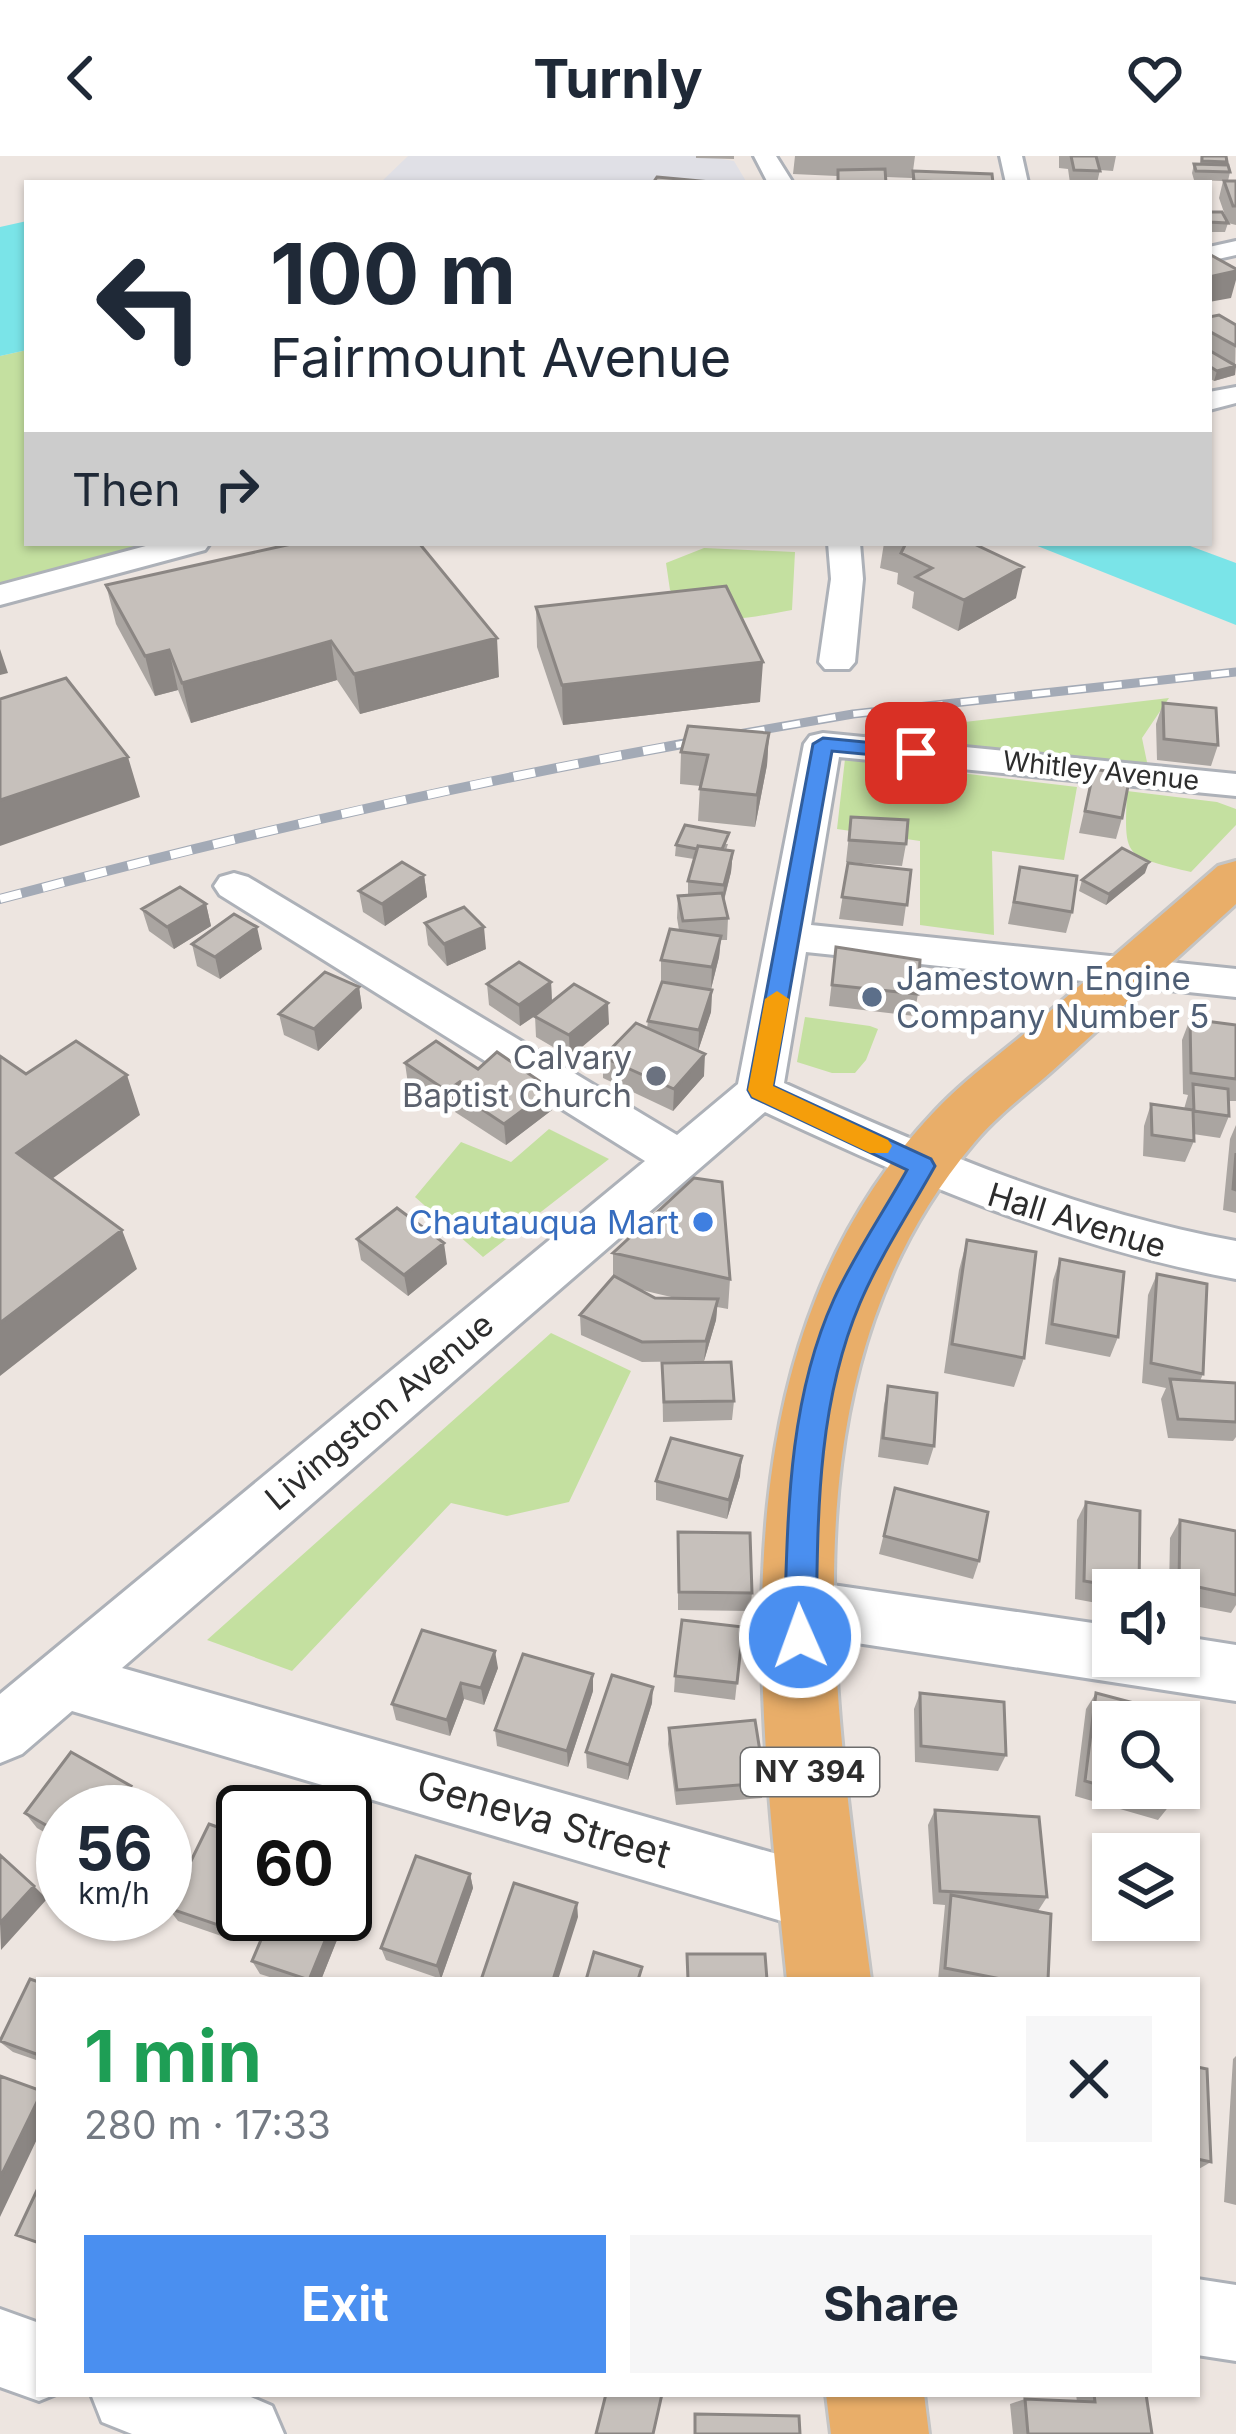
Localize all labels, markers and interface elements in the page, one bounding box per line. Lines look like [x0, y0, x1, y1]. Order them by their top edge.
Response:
icon: back [48, 45, 114, 111]
icon: heart [1122, 45, 1188, 111]
text: Turnly [533, 46, 703, 111]
text: 100 m [270, 223, 516, 324]
icon: left [72, 228, 228, 384]
text: Fairmount Avenue [270, 325, 731, 390]
icon: right [204, 456, 270, 522]
text: Then [72, 462, 180, 517]
pin [865, 702, 967, 804]
icon: arrive [883, 720, 949, 786]
street label: Whitley Avenue [1001, 744, 1201, 797]
place label: Jamestown Engine Company Number 5 [896, 958, 1209, 1036]
marker: Jamestown Engine Company Number 5 [859, 984, 885, 1010]
place label: Calvary Baptist Church [402, 1037, 632, 1115]
marker: Calvary Baptist Church [643, 1063, 669, 1089]
street label: Hall Avenue [983, 1174, 1171, 1266]
place label: Chautauqua Mart [409, 1202, 679, 1242]
marker: Chautauqua Mart [690, 1209, 716, 1235]
street label: Livingston Avenue [257, 1304, 501, 1518]
map controls [1092, 1569, 1200, 1941]
button: sound [1092, 1569, 1200, 1677]
position arrow [737, 1574, 863, 1700]
button: search [1092, 1701, 1200, 1809]
road number: NY 394 [741, 1748, 879, 1796]
street label: Geneva Street [412, 1760, 676, 1877]
speed limit sign: 60 [216, 1785, 372, 1941]
text: 56 [75, 1812, 153, 1884]
button: layers [1092, 1833, 1200, 1941]
text: km/h [78, 1875, 150, 1911]
text: 1 min [84, 2012, 262, 2099]
button: close [1026, 2016, 1152, 2142]
text: 280 m · 17:33 [84, 2101, 331, 2148]
button: Exit [84, 2235, 606, 2373]
button: Share [630, 2235, 1152, 2373]

